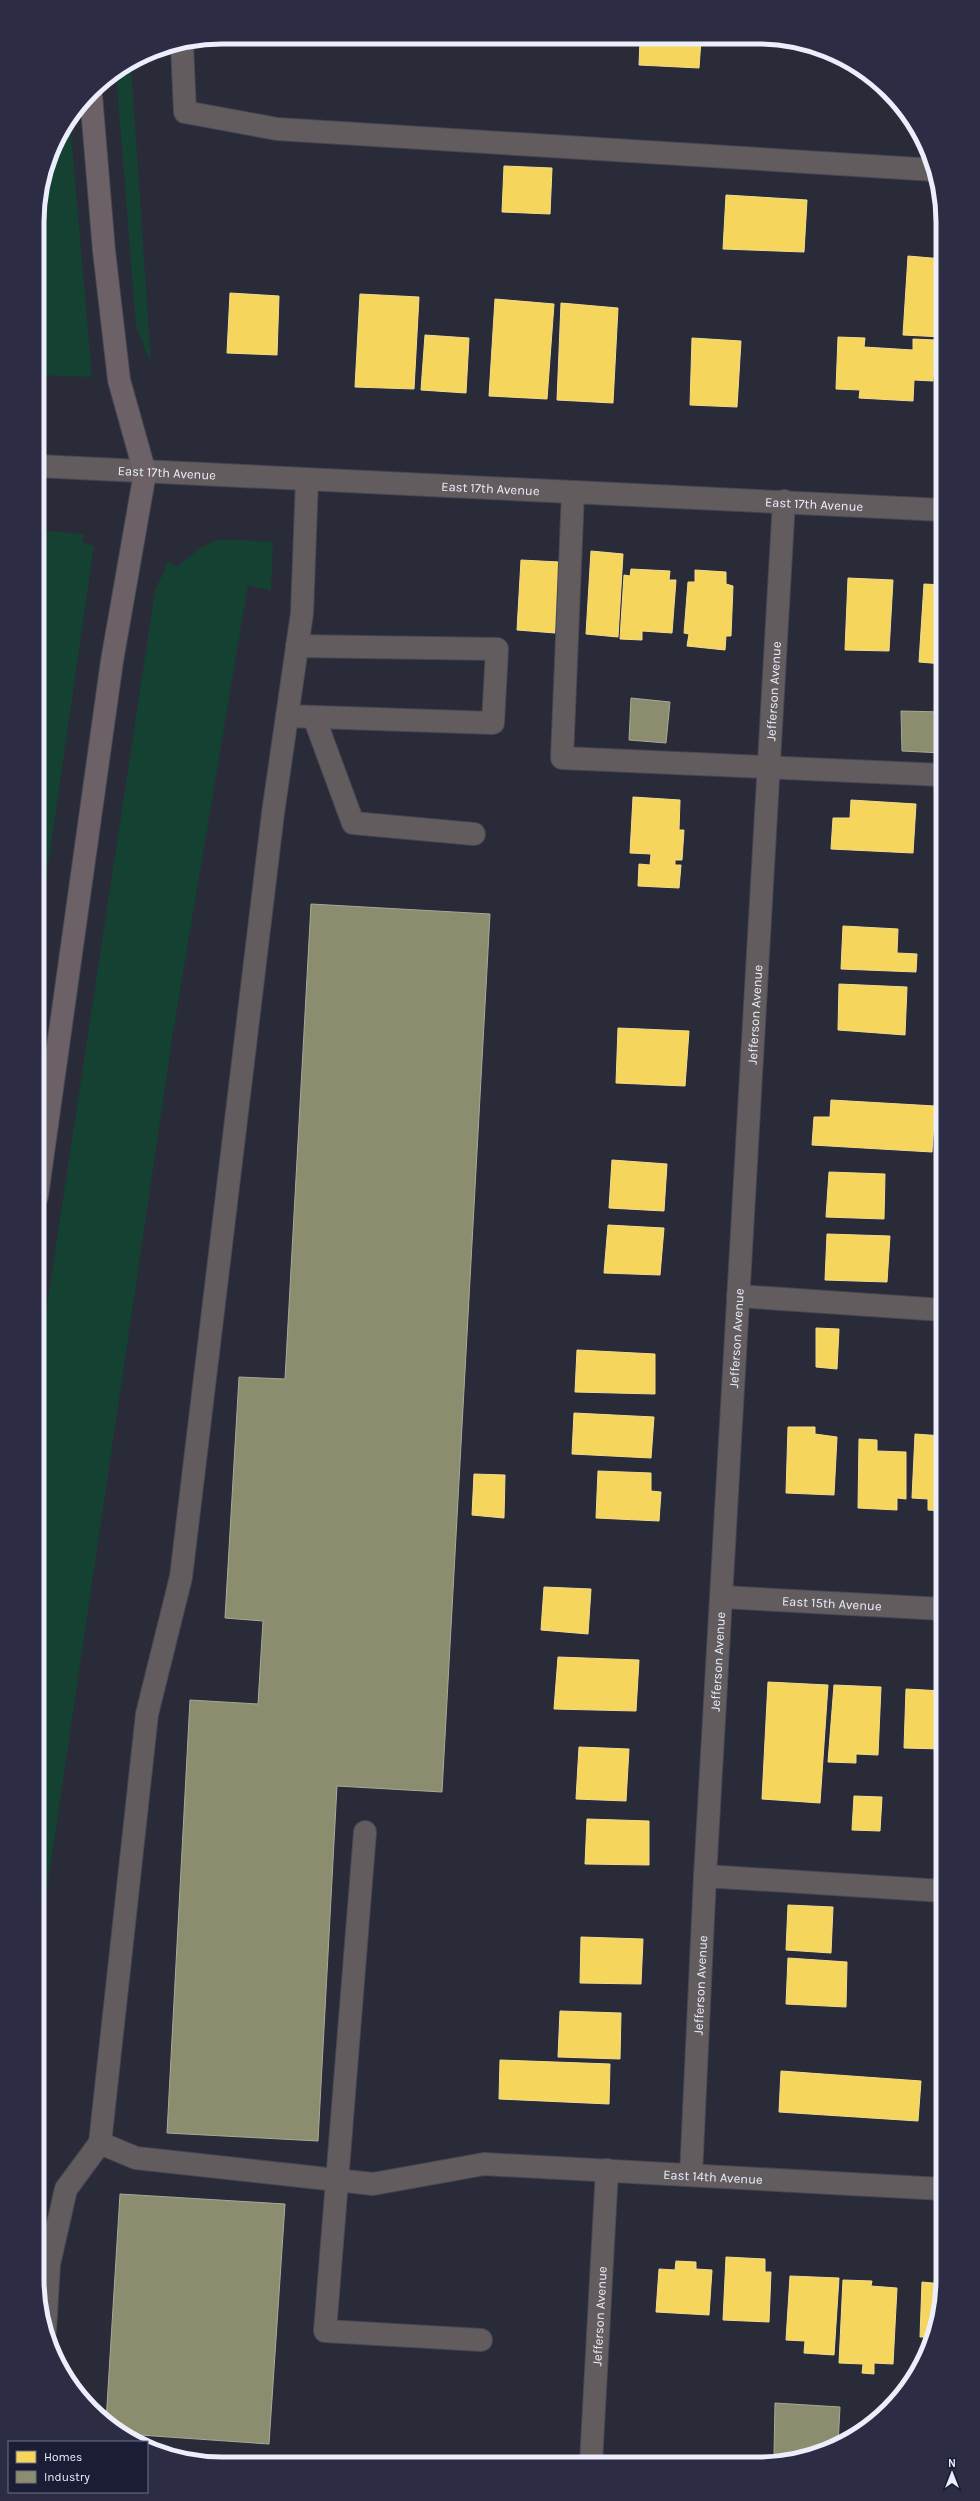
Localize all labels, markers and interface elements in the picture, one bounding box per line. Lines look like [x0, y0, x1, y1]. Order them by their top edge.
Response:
street label: East 17th Avenue [117, 463, 217, 483]
street label: East 17th Avenue [441, 479, 540, 498]
street label: East 17th Avenue [765, 494, 864, 514]
street label: Jefferson Avenue [763, 641, 784, 742]
street label: Jefferson Avenue [745, 964, 765, 1065]
street label: Jefferson Avenue [726, 1288, 747, 1389]
street label: East 15th Avenue [782, 1593, 882, 1614]
street label: Jefferson Avenue [707, 1611, 728, 1712]
street label: Jefferson Avenue [691, 1935, 710, 2036]
street label: East 14th Avenue [663, 2167, 763, 2187]
street label: Jefferson Avenue [589, 2266, 610, 2367]
legend [8, 2441, 148, 2493]
text: Homes [44, 2450, 82, 2464]
north arrow [932, 2453, 972, 2493]
text: N [948, 2457, 956, 2470]
text: Industry [44, 2470, 90, 2484]

